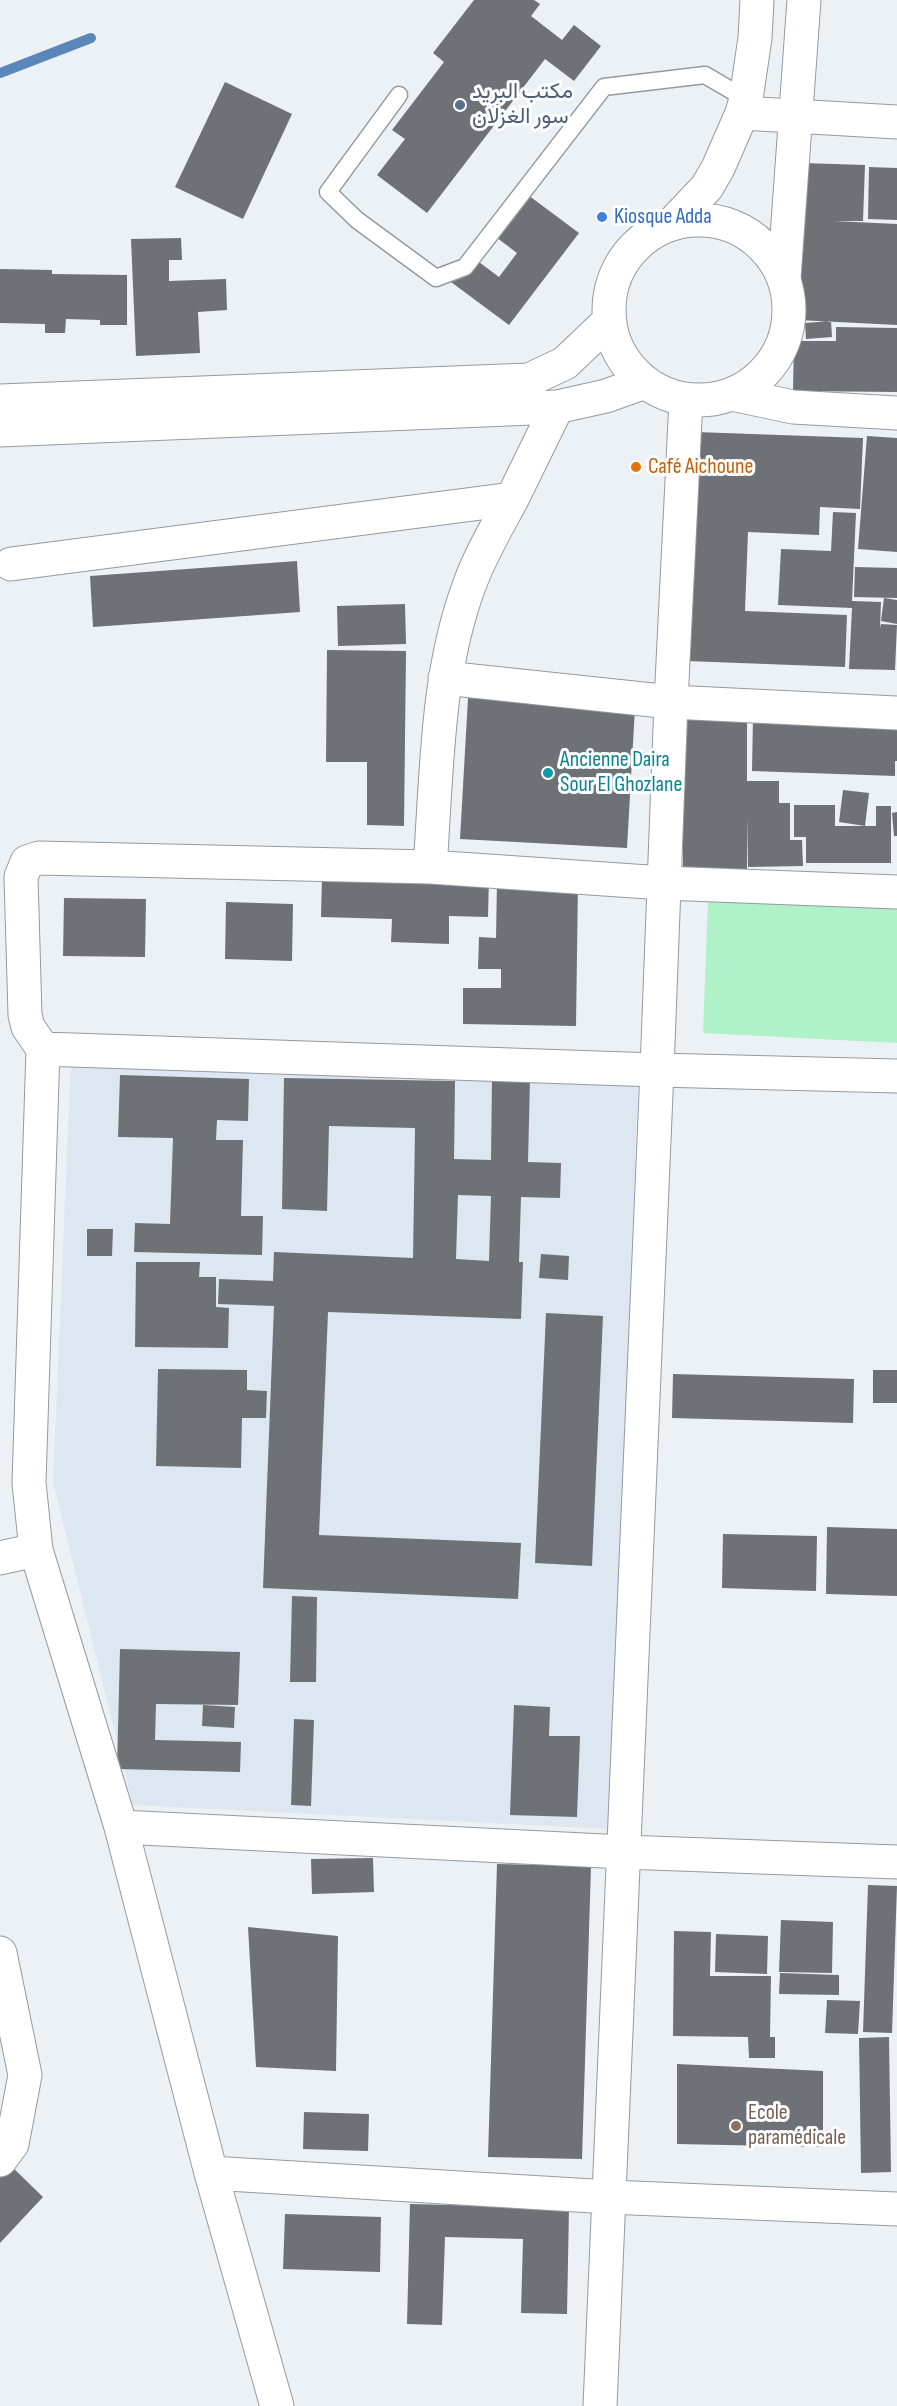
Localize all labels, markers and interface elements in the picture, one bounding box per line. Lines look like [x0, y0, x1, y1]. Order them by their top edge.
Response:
place label: مكتب البريد سور الغزلان [472, 79, 573, 130]
marker: مكتب البريد سور الغزلان [453, 98, 467, 112]
place label: Kiosque Adda [614, 204, 712, 230]
marker: Kiosque Adda [595, 210, 609, 224]
place label: Café Aichoune [648, 454, 753, 480]
marker: Café Aichoune [629, 460, 643, 474]
place label: Ancienne Daira Sour El Ghozlane [560, 747, 682, 798]
marker: Ancienne Daira Sour El Ghozlane [541, 766, 555, 780]
place label: Ecole paramédicale [748, 2100, 846, 2152]
marker: Ecole paramédicale [729, 2119, 743, 2133]

